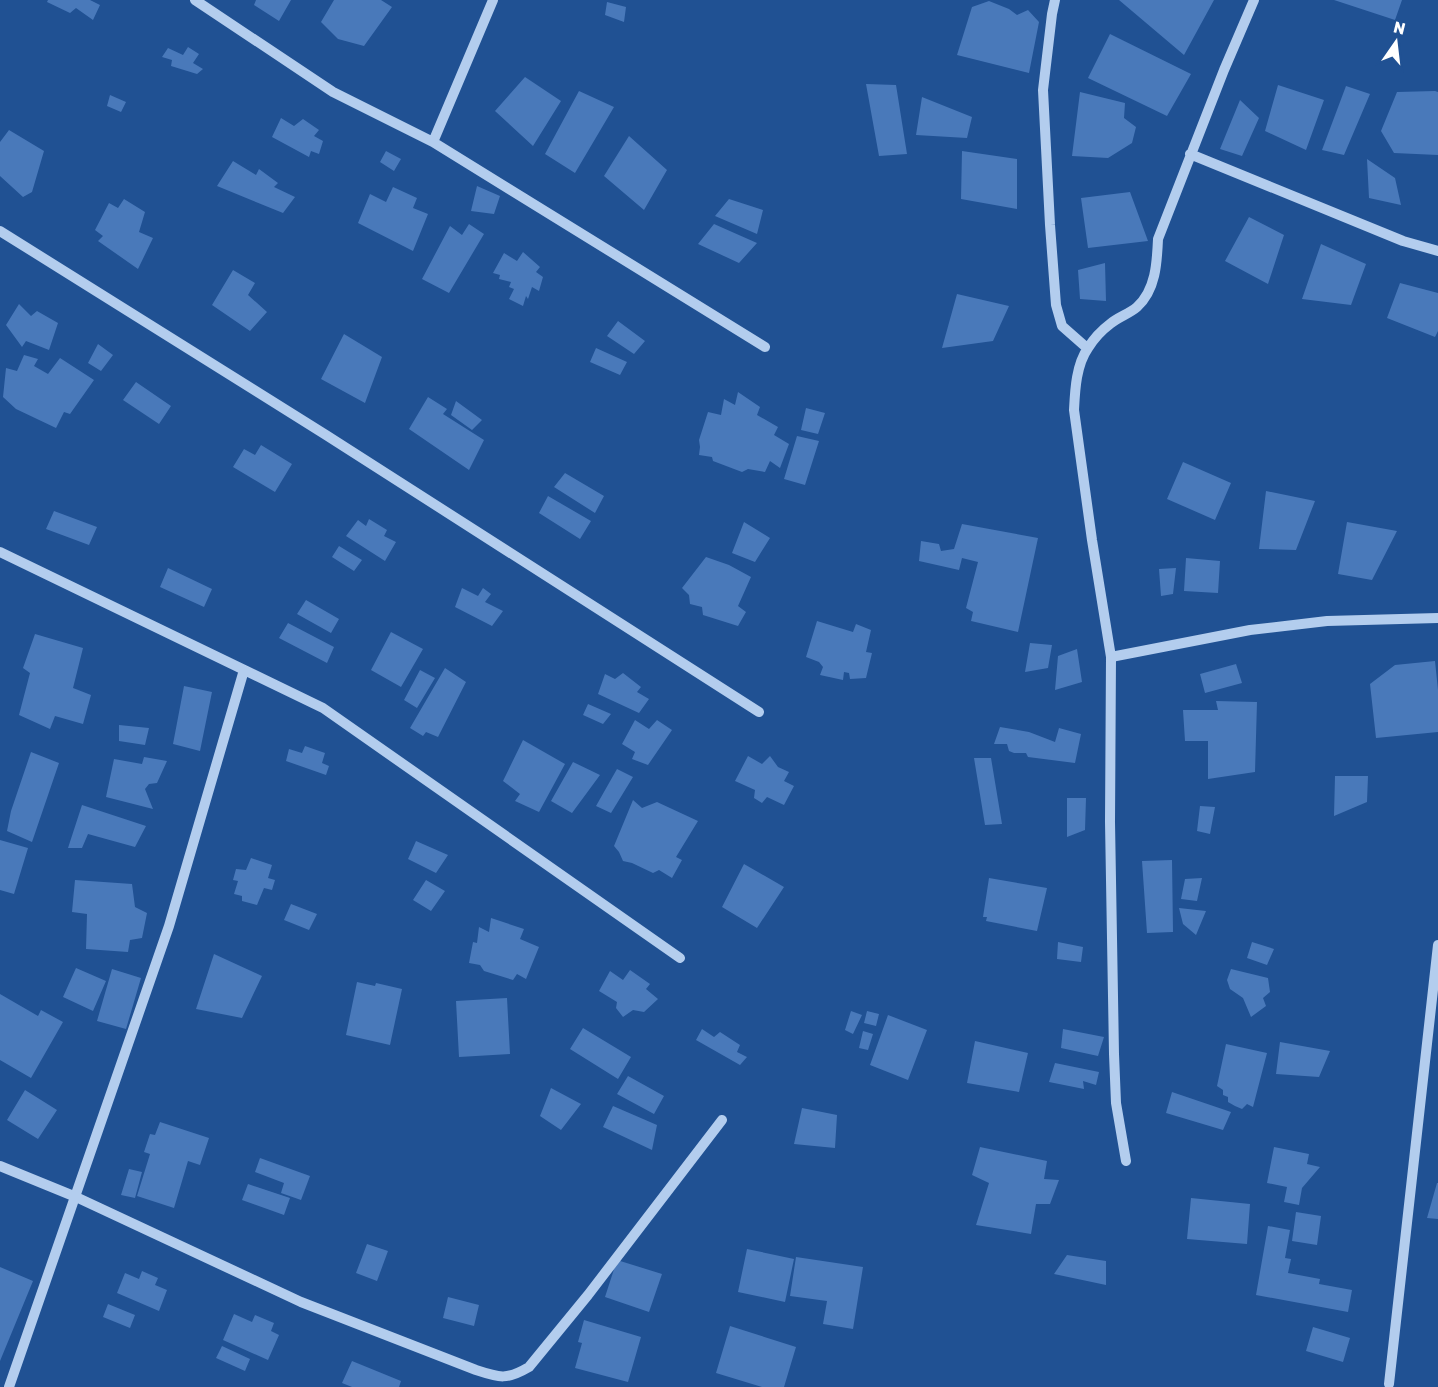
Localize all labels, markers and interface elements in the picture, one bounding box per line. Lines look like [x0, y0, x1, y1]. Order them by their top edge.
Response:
north arrow [1366, 12, 1426, 72]
text: N [1392, 17, 1407, 39]

